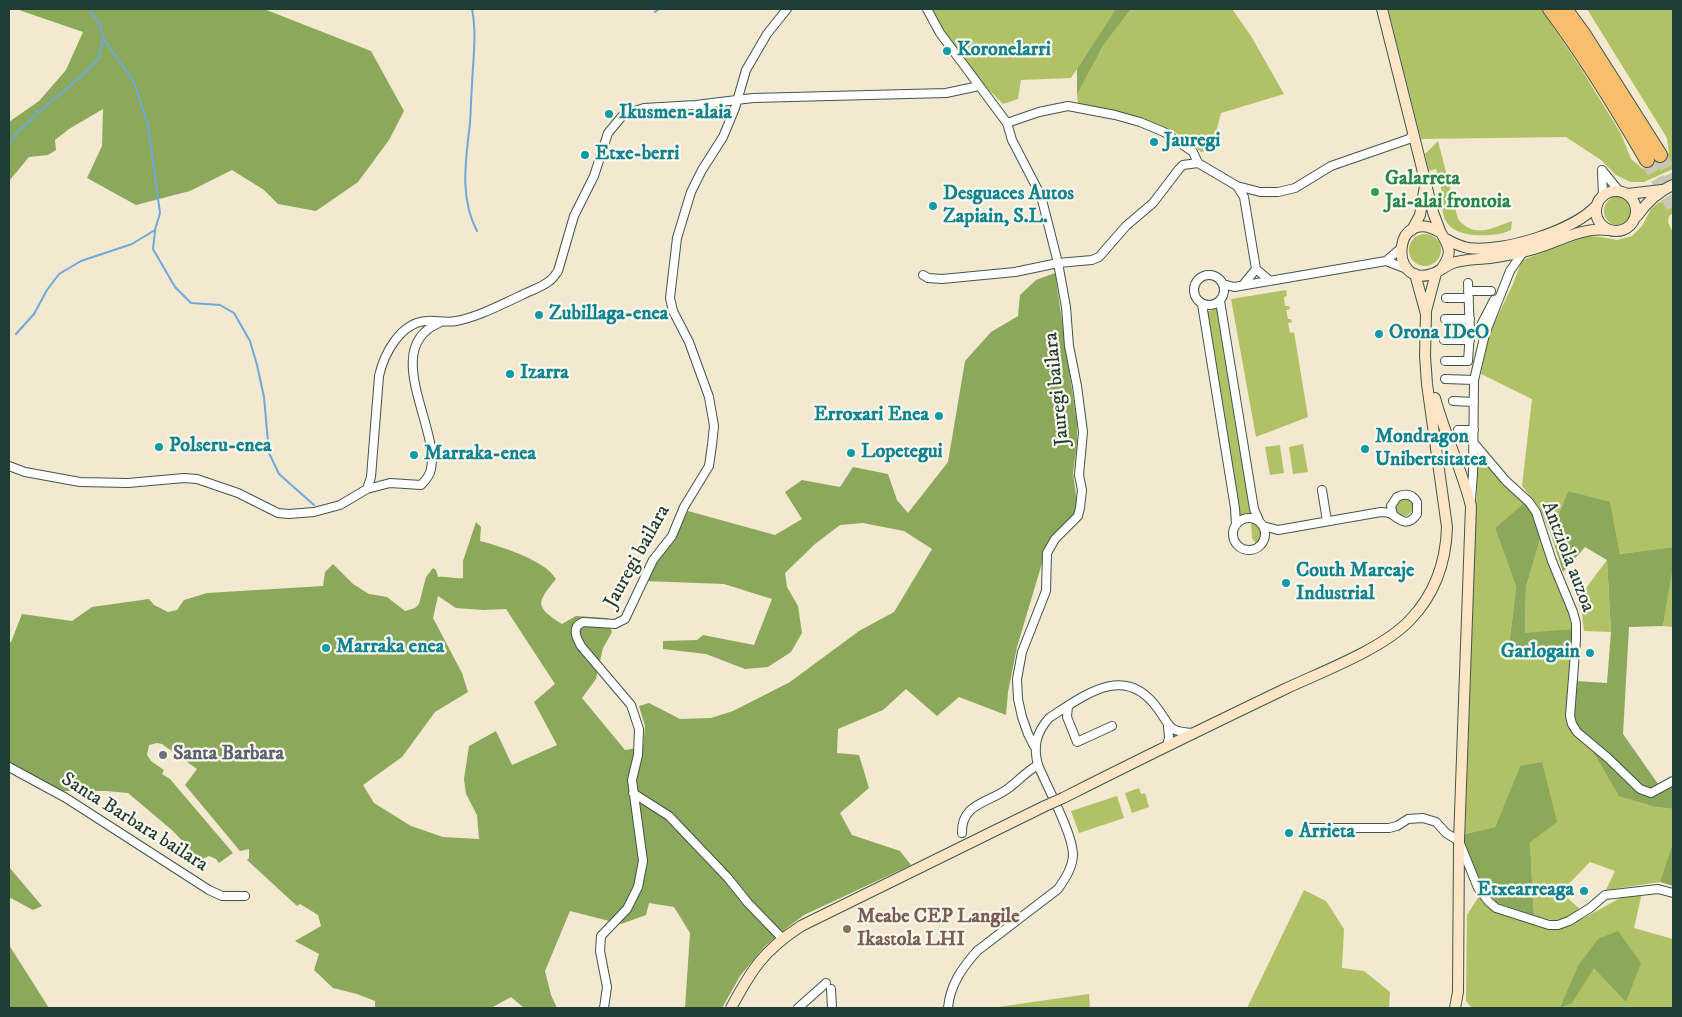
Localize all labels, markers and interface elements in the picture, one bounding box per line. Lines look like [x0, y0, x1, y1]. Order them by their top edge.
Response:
place label: Koronelarri [957, 39, 1051, 63]
marker: Koronelarri [941, 45, 953, 57]
place label: Ikusmen-alaia [619, 102, 732, 126]
marker: Ikusmen-alaia [603, 108, 615, 120]
place label: Jauregi [1164, 130, 1220, 154]
marker: Jauregi [1148, 136, 1160, 148]
place label: Etxe-berri [595, 143, 679, 167]
marker: Etxe-berri [579, 149, 591, 161]
place label: Galarreta Jai-alai frontoia [1385, 168, 1510, 215]
place label: Desguaces Autos Zapiain, S.L. [943, 183, 1074, 230]
marker: Galarreta Jai-alai frontoia [1369, 186, 1381, 198]
marker: Desguaces Autos Zapiain, S.L. [927, 200, 939, 212]
place label: Zubillaga-enea [549, 303, 668, 327]
marker: Zubillaga-enea [533, 309, 545, 321]
place label: Orona IDeO [1389, 322, 1489, 346]
marker: Orona IDeO [1373, 328, 1385, 340]
street label: Jauregi bailara [1040, 331, 1076, 447]
place label: Izarra [520, 362, 569, 386]
marker: Izarra [504, 368, 516, 380]
place label: Erroxari Enea [814, 404, 929, 428]
marker: Erroxari Enea [933, 410, 945, 422]
place label: Mondragon Unibertsitatea [1375, 426, 1487, 473]
place label: Polseru-enea [169, 435, 272, 459]
marker: Polseru-enea [153, 441, 165, 453]
place label: Lopetegui [861, 441, 943, 465]
place label: Marraka-enea [424, 443, 536, 467]
marker: Mondragon Unibertsitatea [1359, 443, 1371, 455]
marker: Lopetegui [845, 447, 857, 459]
marker: Marraka-enea [408, 449, 420, 461]
street label: Antziola auzoa [1535, 498, 1599, 616]
street label: Jauregi bailara [600, 501, 676, 613]
place label: Couth Marcaje Industrial [1296, 560, 1414, 607]
marker: Couth Marcaje Industrial [1280, 577, 1292, 589]
place label: Marraka enea [336, 636, 444, 660]
place label: Garlogain [1501, 641, 1580, 665]
marker: Marraka enea [320, 642, 332, 654]
marker: Garlogain [1584, 647, 1596, 659]
place label: Santa Barbara [173, 743, 284, 767]
marker: Santa Barbara [157, 749, 169, 761]
street label: Santa Barbara bailara [56, 768, 212, 878]
place label: Arrieta [1299, 821, 1355, 845]
marker: Arrieta [1283, 827, 1295, 839]
place label: Etxearreaga [1477, 879, 1574, 903]
marker: Etxearreaga [1578, 885, 1590, 897]
place label: Meabe CEP Langile Ikastola LHI [857, 906, 1020, 953]
marker: Meabe CEP Langile Ikastola LHI [841, 923, 853, 935]

